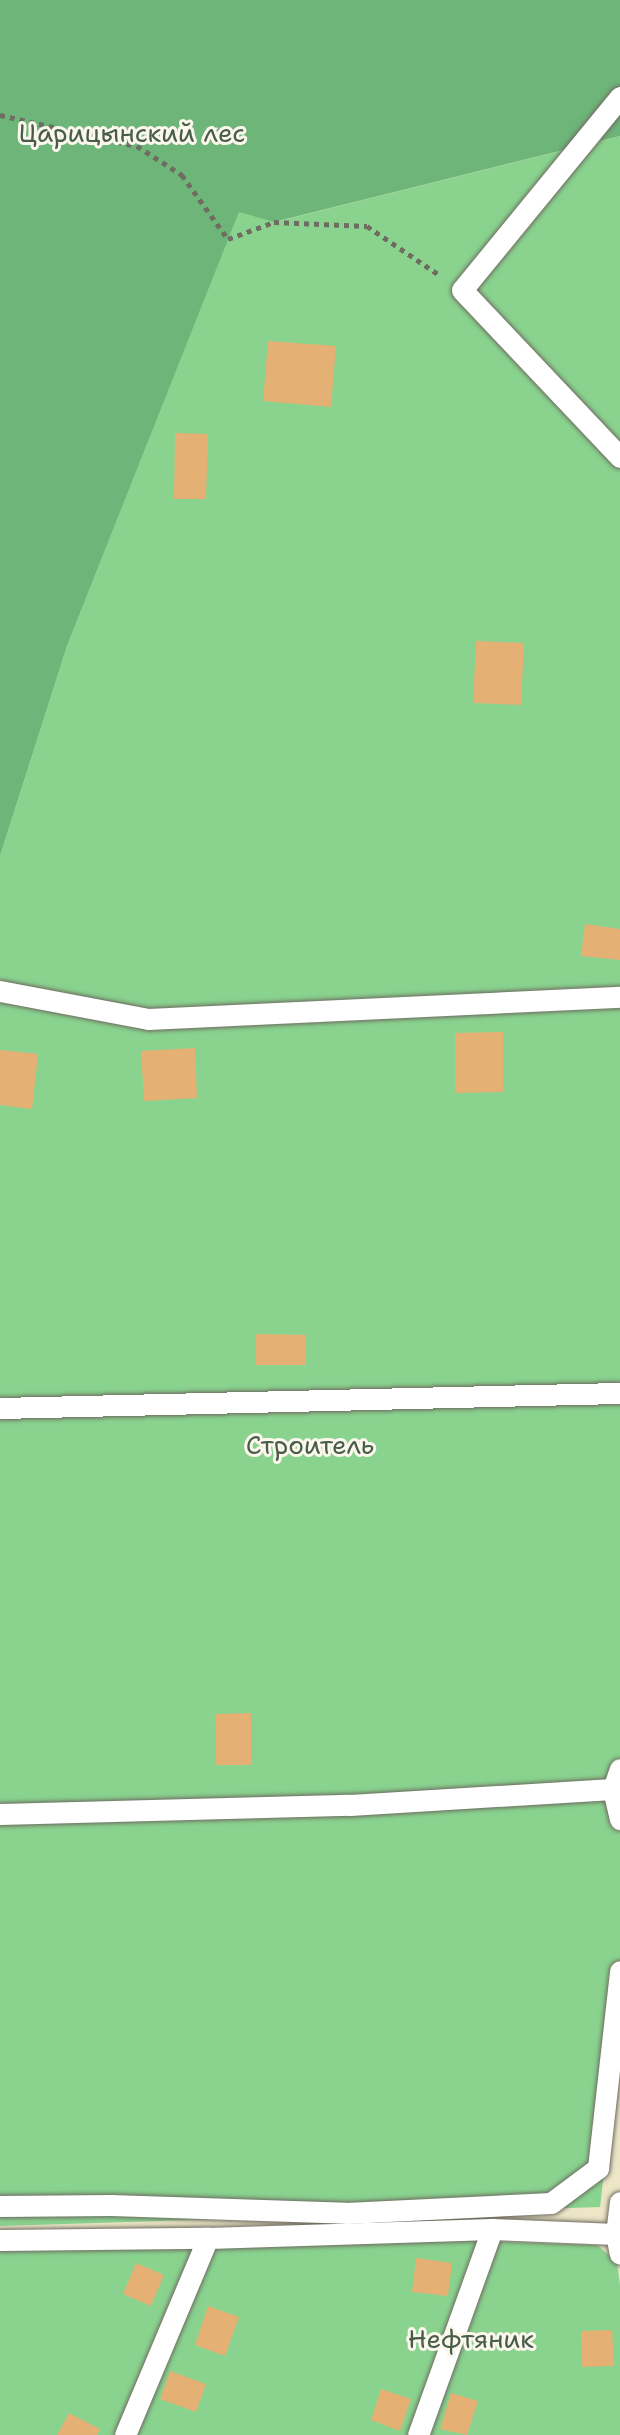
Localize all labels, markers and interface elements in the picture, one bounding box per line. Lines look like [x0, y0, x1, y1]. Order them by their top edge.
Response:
park label: Царицынский лес [19, 117, 245, 149]
park label: Строитель [246, 1429, 374, 1461]
park label: Нефтяник [408, 2323, 534, 2355]

